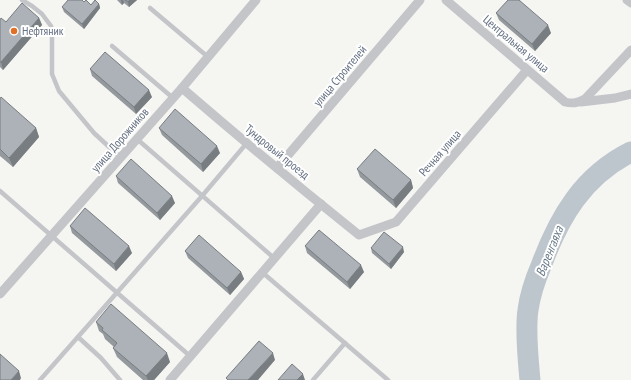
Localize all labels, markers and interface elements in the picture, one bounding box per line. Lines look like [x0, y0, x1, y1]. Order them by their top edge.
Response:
street label: Центральная улица [480, 12, 553, 76]
place label: Нефтяник [22, 23, 64, 38]
marker: Нефтяник [9, 26, 19, 36]
street label: улица Строителей [310, 42, 370, 109]
street label: улица Дорожников [88, 104, 152, 175]
street label: Тундровый проезд [242, 121, 313, 183]
street label: Речная улица [415, 126, 464, 179]
water label: Варенгаяха [532, 223, 568, 279]

